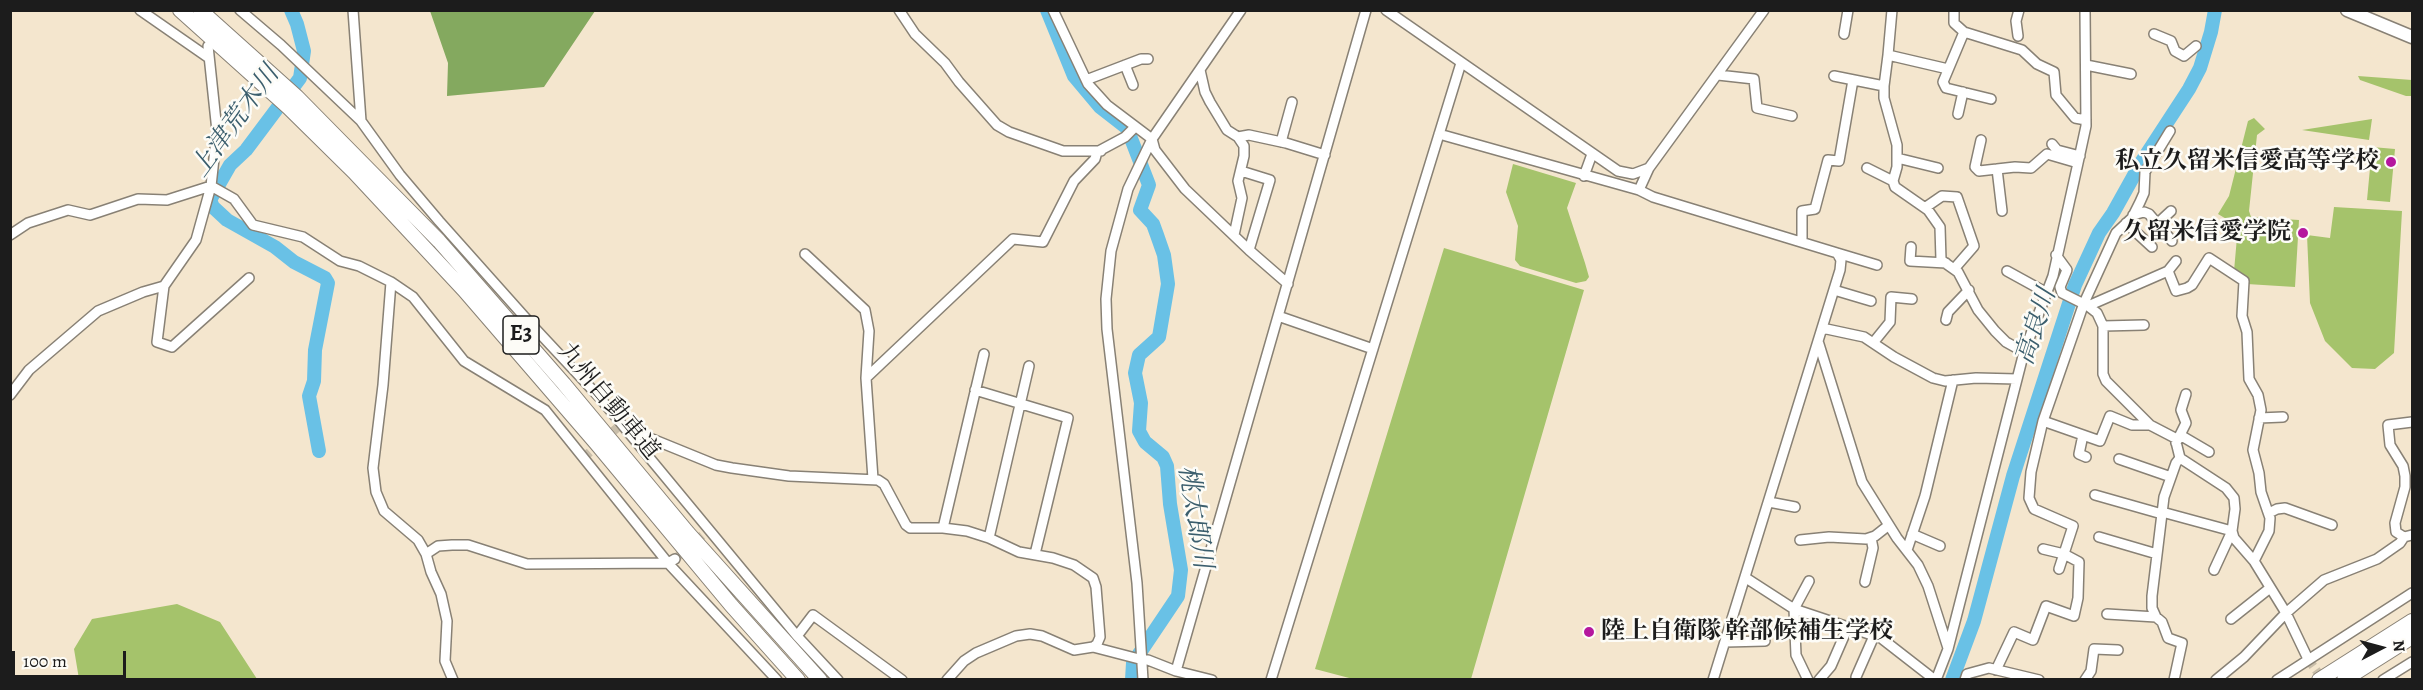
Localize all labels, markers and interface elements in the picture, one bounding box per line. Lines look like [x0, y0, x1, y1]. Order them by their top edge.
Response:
water label: 上津荒木川 [185, 60, 287, 184]
place label: 私立久留米信愛高等学校 [2115, 148, 2379, 176]
marker: 私立久留米信愛高等学校 [2384, 155, 2398, 169]
place label: 久留米信愛学院 [2123, 219, 2291, 247]
marker: 久留米信愛学院 [2296, 226, 2310, 240]
water label: 高良川 [2010, 285, 2064, 369]
road number: E3 [503, 316, 539, 354]
street label: 九州自動車道 [551, 338, 665, 466]
water label: 桃太郎川 [1170, 463, 1218, 571]
place label: 陸上自衛隊 幹部候補生学校 [1601, 618, 1893, 646]
north arrow [2351, 618, 2411, 678]
marker: 陸上自衛隊 幹部候補生学校 [1582, 625, 1596, 639]
scale bar [15, 639, 129, 677]
text: N [2387, 639, 2410, 653]
text: 100 m [23, 649, 67, 673]

